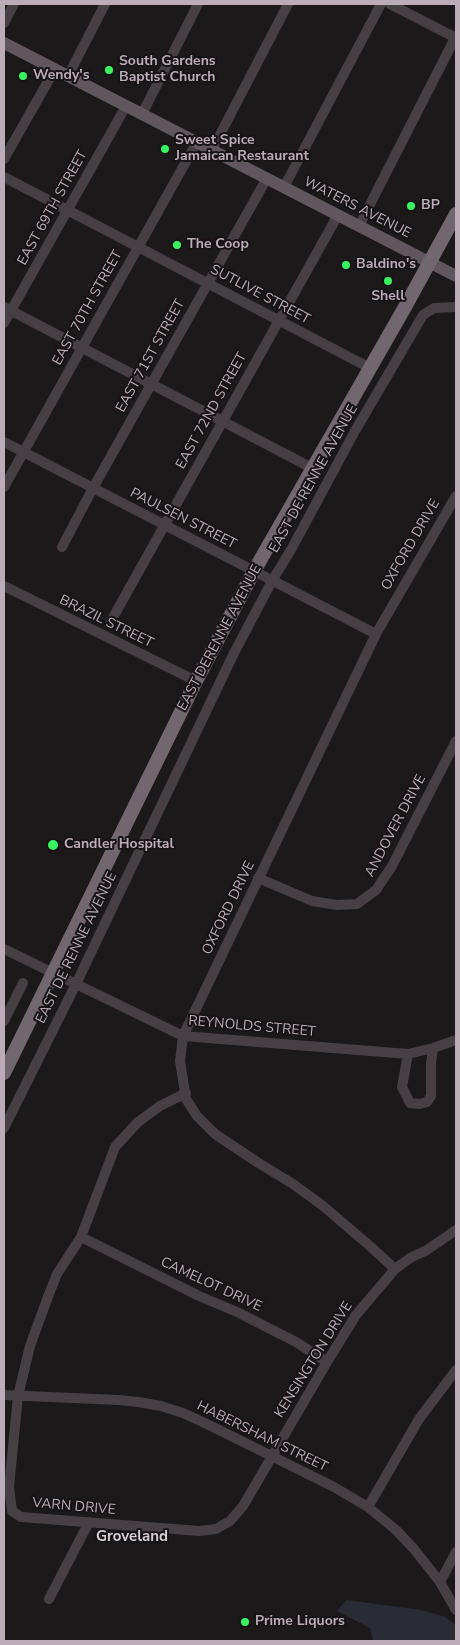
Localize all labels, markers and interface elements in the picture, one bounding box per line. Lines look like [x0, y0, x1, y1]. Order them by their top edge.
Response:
place label: South Gardens Baptist Church [119, 54, 216, 86]
marker: South Gardens Baptist Church [103, 64, 115, 76]
place label: Wendy's [33, 68, 89, 84]
marker: Wendy's [17, 70, 29, 82]
place label: Sweet Spice Jamaican Restaurant [175, 133, 309, 166]
marker: Sweet Spice Jamaican Restaurant [159, 143, 171, 155]
street label: EAST 69TH STREET [14, 148, 92, 268]
street label: WATERS AVENUE [301, 174, 413, 242]
place label: BP [421, 198, 440, 214]
marker: BP [405, 200, 417, 212]
place label: The Coop [187, 237, 249, 253]
marker: The Coop [171, 239, 183, 251]
street label: EAST 70TH STREET [49, 248, 127, 368]
place label: Baldino's [356, 257, 416, 273]
marker: Baldino's [340, 259, 352, 271]
street label: SUTLIVE STREET [207, 262, 313, 328]
marker: Shell [382, 275, 394, 287]
place label: Shell [371, 289, 405, 305]
street label: EAST 71ST STREET [113, 297, 189, 415]
street label: EAST 72ND STREET [173, 350, 251, 472]
street label: EAST DE RENNE AVENUE [266, 402, 362, 556]
street label: PAULSEN STREET [127, 485, 239, 553]
street label: OXFORD DRIVE [378, 497, 444, 593]
street label: EAST DERENNE AVENUE [174, 562, 266, 714]
street label: BRAZIL STREET [56, 592, 156, 652]
street label: ANDOVER DRIVE [362, 772, 430, 880]
place label: Candler Hospital [64, 837, 174, 853]
marker: Candler Hospital [46, 838, 60, 852]
street label: OXFORD DRIVE [199, 858, 259, 958]
street label: EAST DE RENNE AVENUE [33, 869, 121, 1027]
street label: REYNOLDS STREET [187, 1013, 317, 1041]
street label: CAMELOT DRIVE [158, 1254, 264, 1316]
street label: KENSINGTON DRIVE [272, 1299, 356, 1421]
street label: HABERSHAM STREET [194, 1398, 330, 1476]
street label: VARN DRIVE [32, 1495, 116, 1519]
district label: Groveland [96, 1528, 168, 1546]
place label: Prime Liquors [255, 1614, 345, 1630]
marker: Prime Liquors [239, 1616, 251, 1628]

